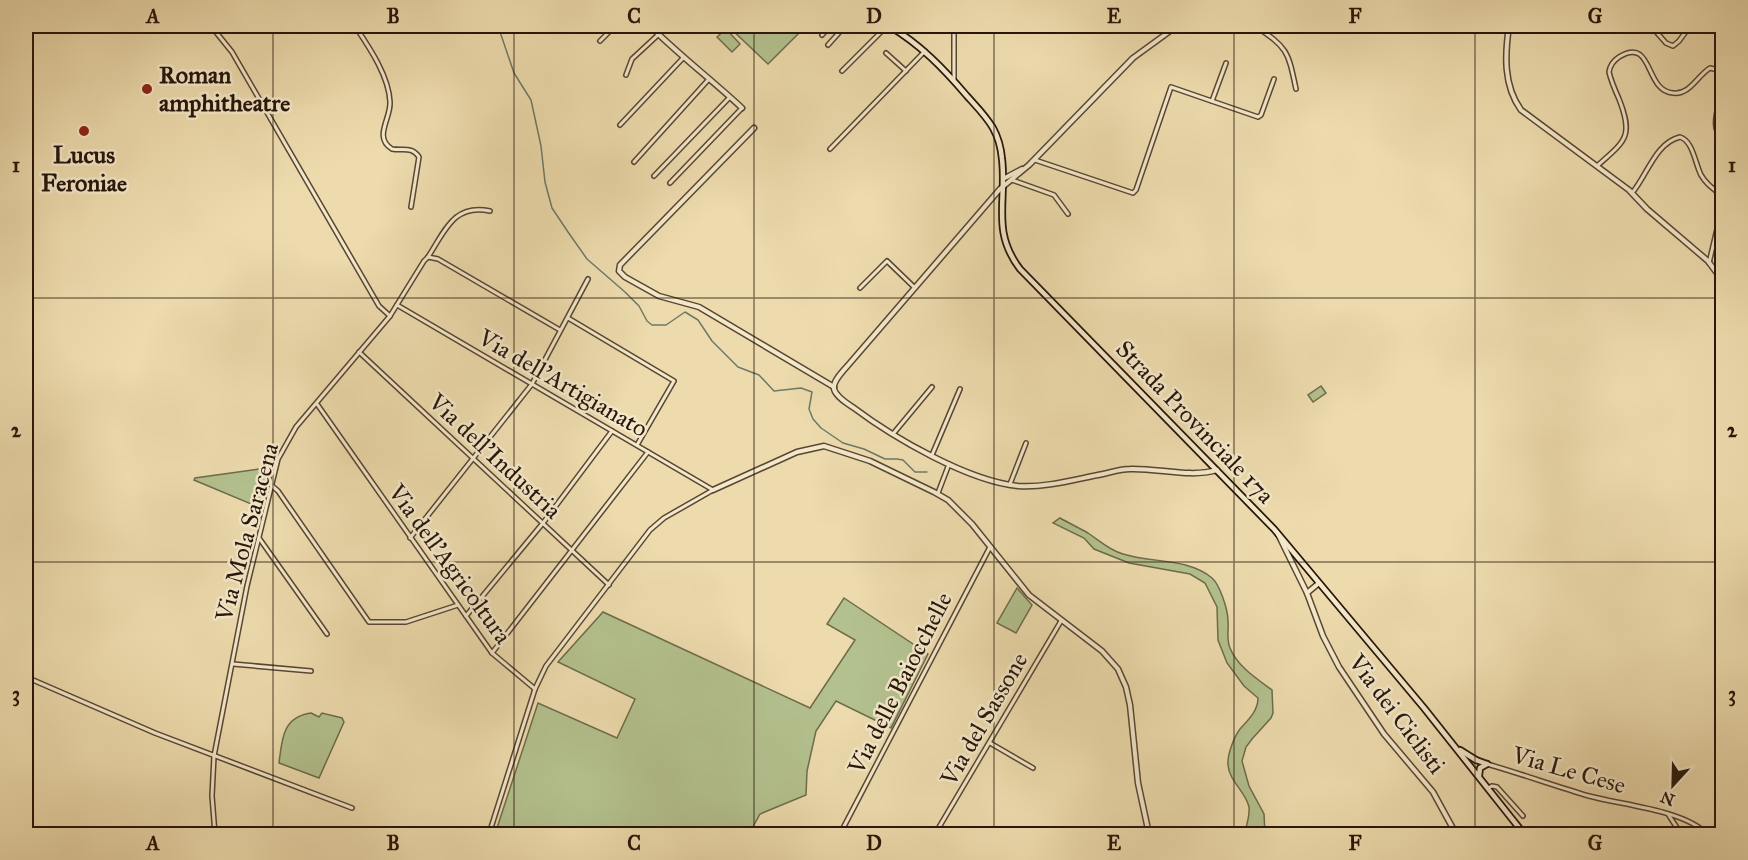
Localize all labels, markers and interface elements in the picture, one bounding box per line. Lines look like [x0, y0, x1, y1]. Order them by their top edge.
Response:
text: A [144, 4, 160, 28]
text: B [386, 4, 400, 28]
text: C [627, 4, 641, 28]
text: D [866, 4, 882, 28]
text: E [1107, 4, 1122, 28]
text: F [1348, 4, 1362, 28]
text: G [1588, 4, 1603, 28]
place label: Roman amphitheatre [159, 60, 290, 118]
marker: Roman amphitheatre [140, 82, 154, 96]
marker: Lucus Feroniae [77, 124, 91, 138]
place label: Lucus Feroniae [41, 140, 127, 198]
text: 1 [12, 153, 20, 177]
text: 1 [1728, 153, 1736, 177]
street label: Via dell'Artigianato [472, 322, 653, 444]
street label: Strada Provinciale 17a [1109, 334, 1281, 511]
street label: Via dell'Industria [422, 386, 568, 526]
text: 2 [11, 418, 22, 442]
text: 2 [1727, 418, 1738, 442]
street label: Via Mola Saracena [209, 439, 285, 625]
street label: Via dell'Agricoltura [381, 477, 519, 651]
street label: Via delle Baiocchelle [841, 587, 959, 780]
street label: Via del Sassone [933, 647, 1034, 792]
street label: Via dei Ciclisti [1342, 647, 1452, 780]
text: 3 [12, 682, 20, 707]
text: 3 [1728, 682, 1736, 707]
street label: Via Le Cese [1508, 739, 1629, 800]
north arrow [1643, 755, 1703, 815]
text: N [1657, 787, 1677, 810]
text: A [144, 831, 160, 855]
text: B [386, 831, 400, 855]
text: C [627, 831, 641, 855]
text: D [866, 831, 882, 855]
text: E [1107, 831, 1122, 855]
text: F [1348, 831, 1362, 855]
text: G [1588, 831, 1603, 855]

